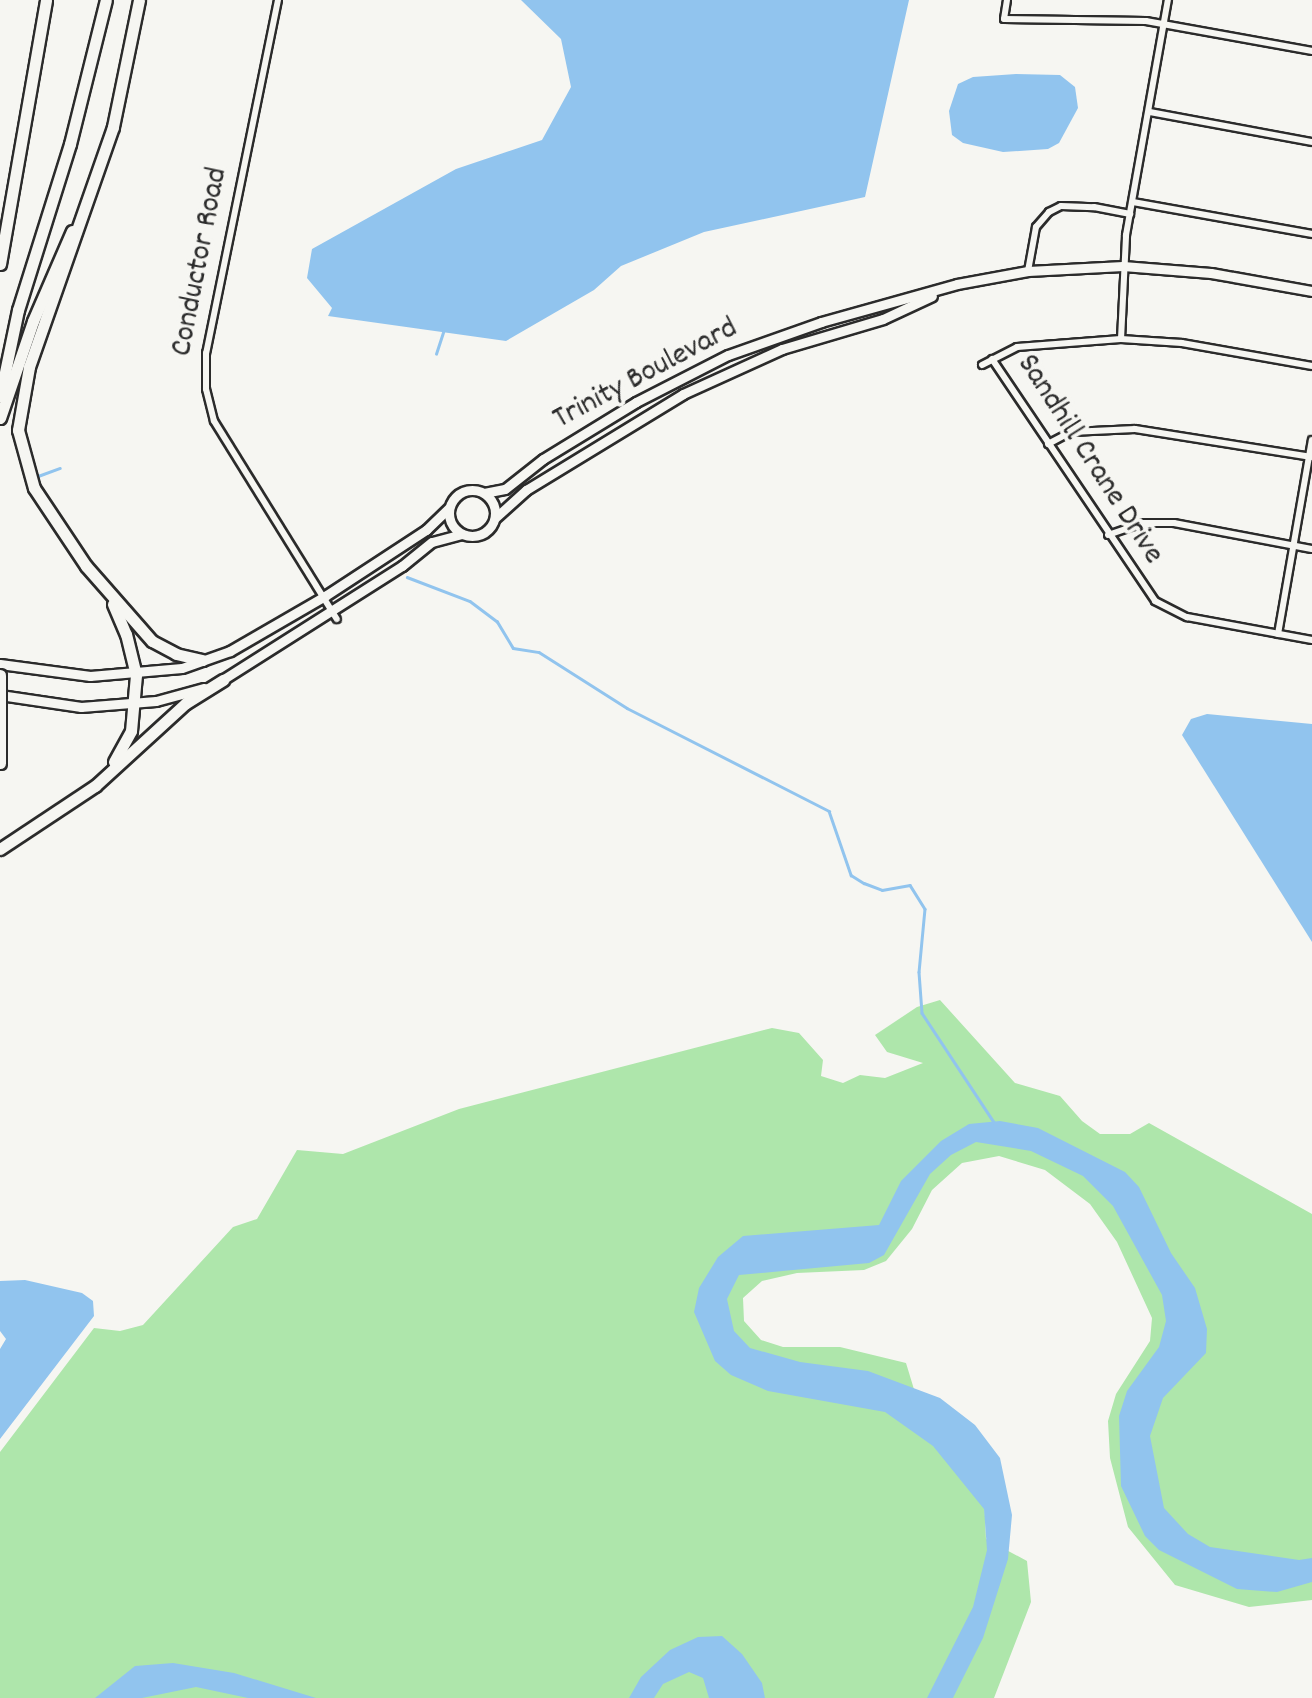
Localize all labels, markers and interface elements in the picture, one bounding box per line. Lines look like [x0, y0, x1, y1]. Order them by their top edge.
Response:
street label: Conductor Road [164, 164, 238, 360]
street label: Trinity Boulevard [547, 310, 745, 440]
street label: Sandhill Crane Drive [1007, 348, 1171, 572]

